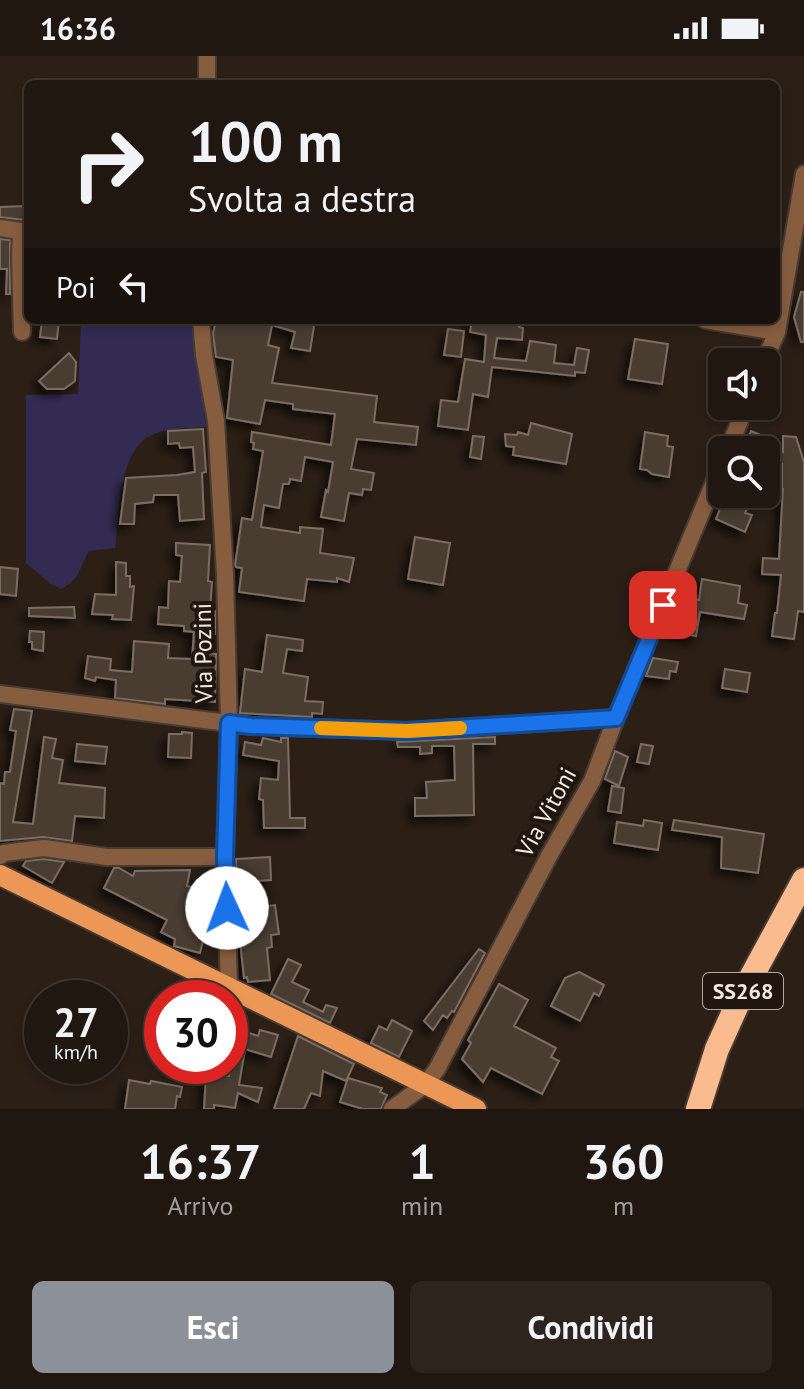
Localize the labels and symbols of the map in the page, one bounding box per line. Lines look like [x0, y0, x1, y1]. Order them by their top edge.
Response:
pin [629, 571, 697, 639]
street label: Via Pozini [187, 603, 219, 704]
street label: Via Vitoni [508, 762, 583, 863]
position arrow [185, 866, 269, 950]
road number: SS268 [703, 973, 783, 1009]
speed limit sign: 30 [144, 980, 248, 1084]

